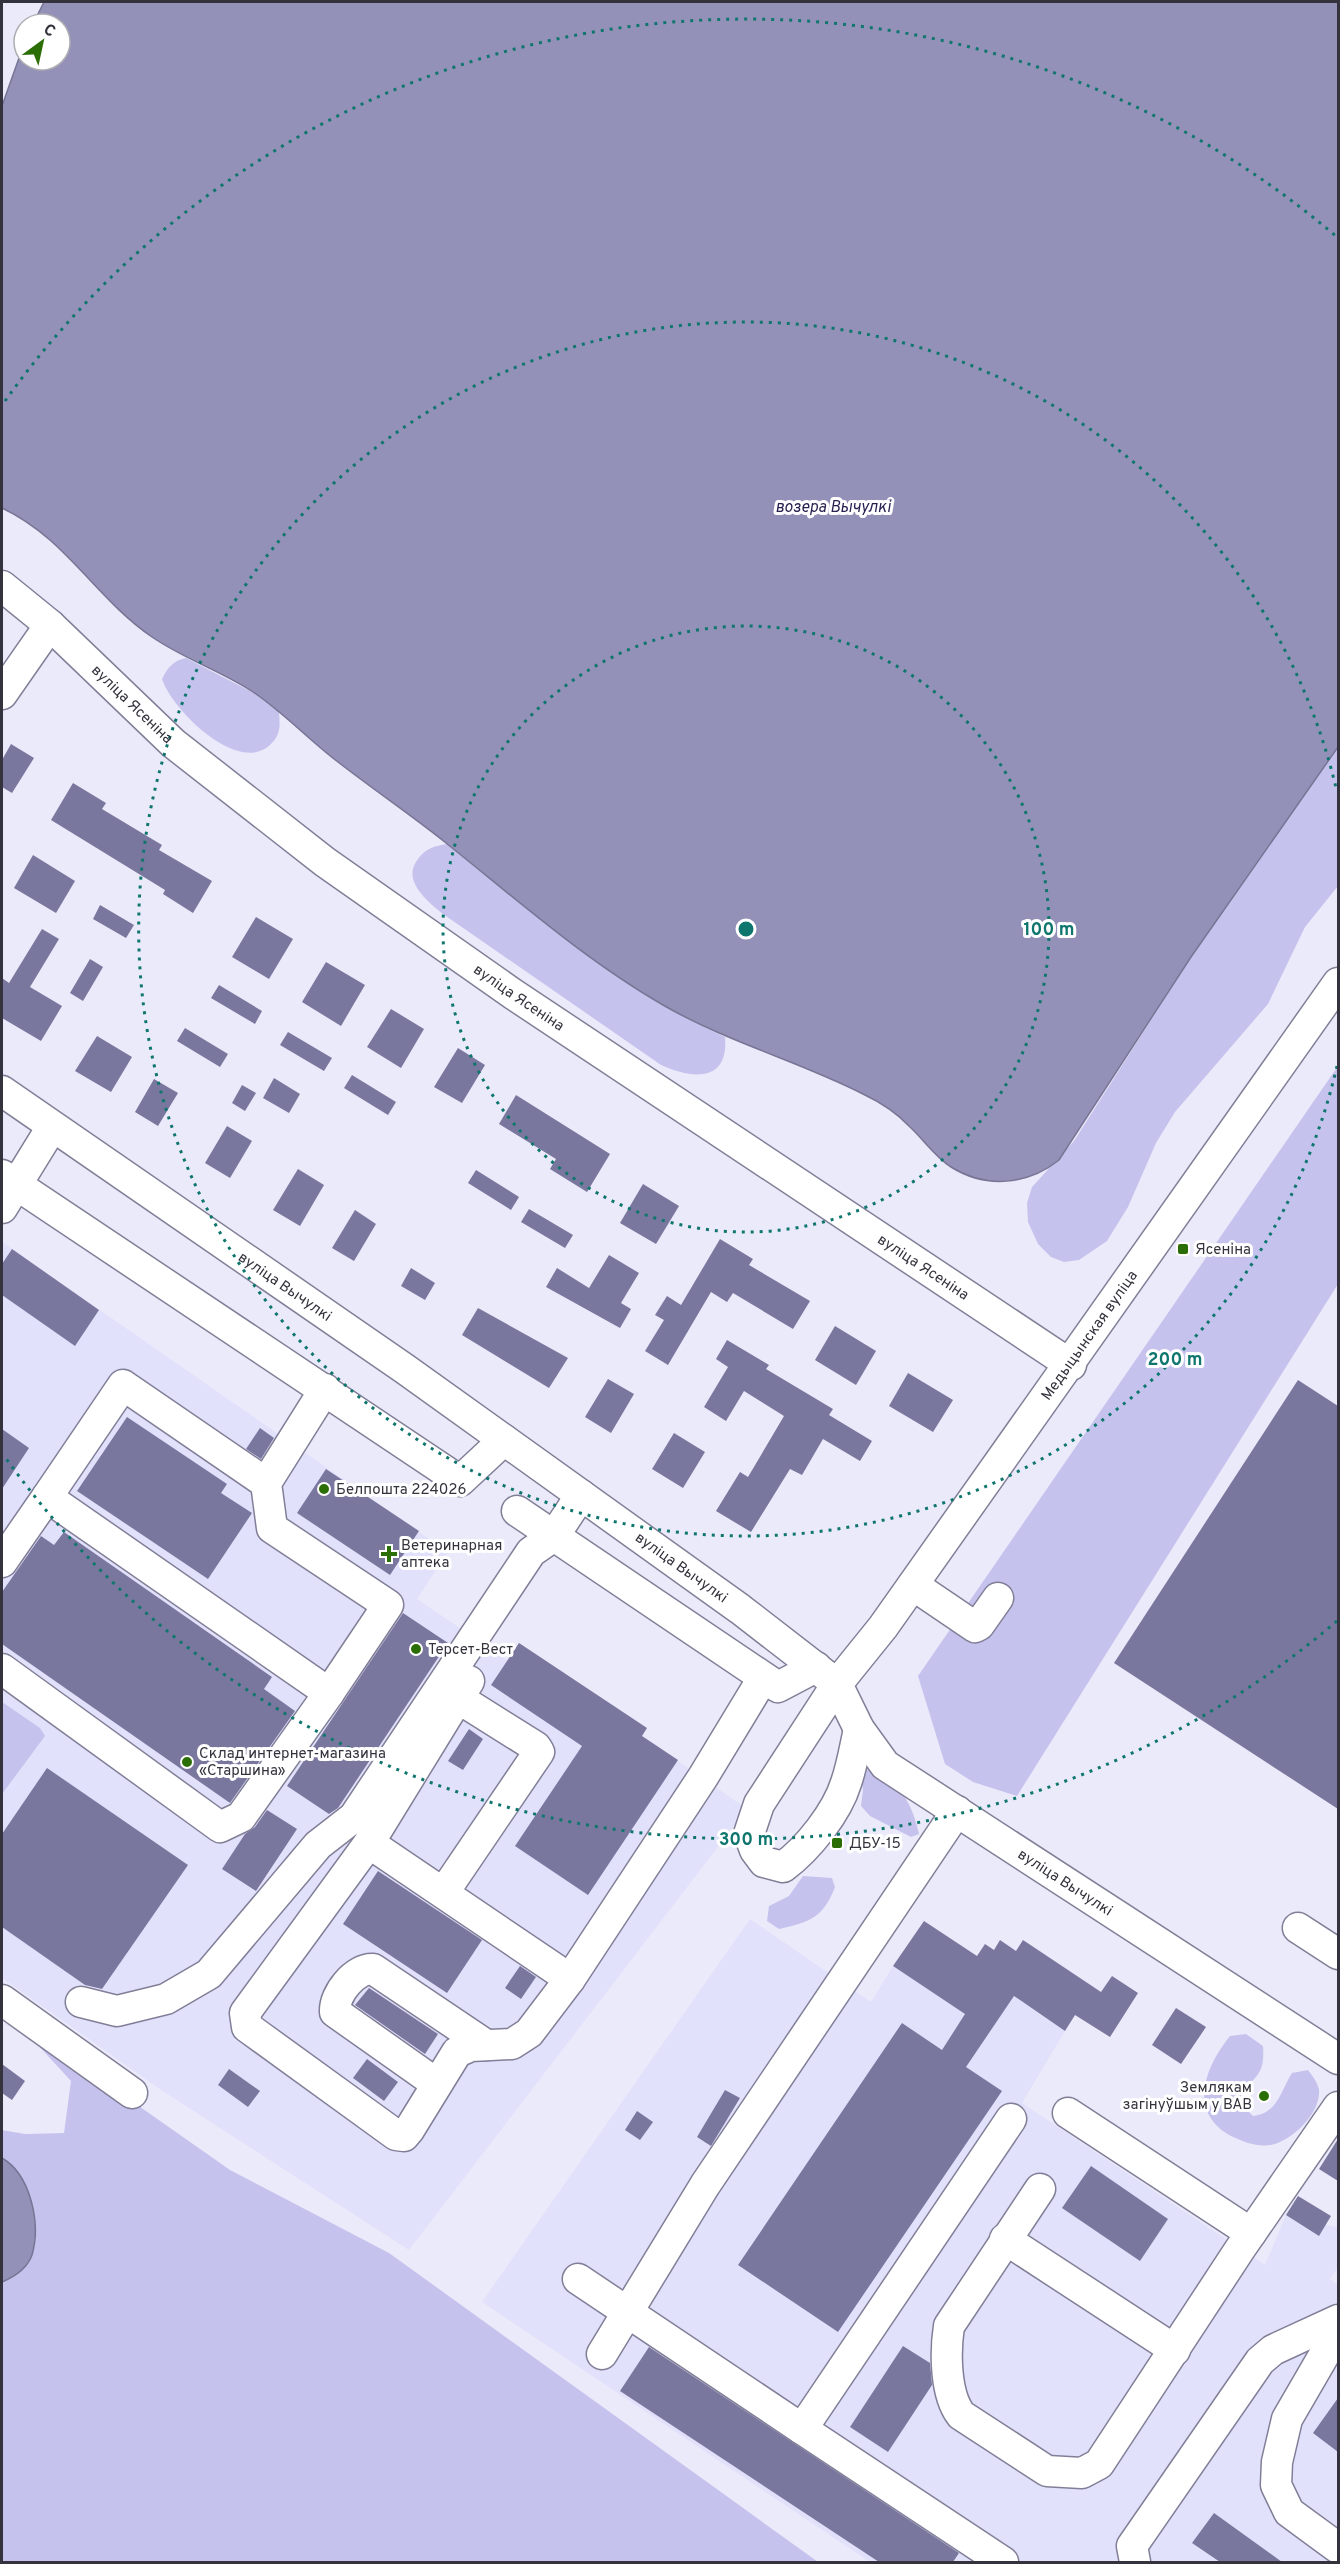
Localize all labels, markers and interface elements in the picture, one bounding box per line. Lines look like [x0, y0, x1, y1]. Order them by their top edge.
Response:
north arrow [12, 12, 72, 72]
text: С [39, 20, 59, 42]
water label: возера Вычулкі [775, 498, 892, 518]
street label: вуліца Ясеніна [87, 662, 176, 749]
centre of rings [736, 919, 756, 939]
text: 100 m [1023, 919, 1075, 942]
street label: вуліца Ясеніна [469, 961, 567, 1036]
street label: вуліца Ясеніна [873, 1231, 972, 1305]
place label: Ясеніна [1195, 1241, 1251, 1260]
marker: Ясеніна [1176, 1242, 1190, 1256]
street label: вуліца Вычулкі [234, 1249, 335, 1327]
street label: Медыцынская вуліца [1038, 1267, 1143, 1405]
text: 200 m [1147, 1349, 1203, 1372]
place label: Белпошта 224026 [336, 1481, 467, 1500]
marker: Белпошта 224026 [317, 1482, 331, 1496]
street label: вуліца Вычулкі [631, 1529, 731, 1608]
place label: Ветеринарная аптека [401, 1537, 502, 1573]
marker: Ветеринарная аптека [382, 1547, 396, 1561]
place label: Терсет-Вест [428, 1641, 513, 1660]
marker: Терсет-Вест [409, 1642, 423, 1656]
place label: Склад интернет-магазина «Старшина» [199, 1745, 386, 1781]
marker: Склад интернет-магазина «Старшина» [180, 1755, 194, 1769]
text: 300 m [719, 1829, 773, 1852]
place label: ДБУ-15 [849, 1835, 901, 1854]
marker: ДБУ-15 [830, 1836, 844, 1850]
street label: вуліца Вычулкі [1014, 1846, 1116, 1921]
place label: Землякам загінуўшым у ВАВ [1123, 2079, 1252, 2115]
marker: Землякам загінуўшым у ВАВ [1257, 2089, 1271, 2103]

